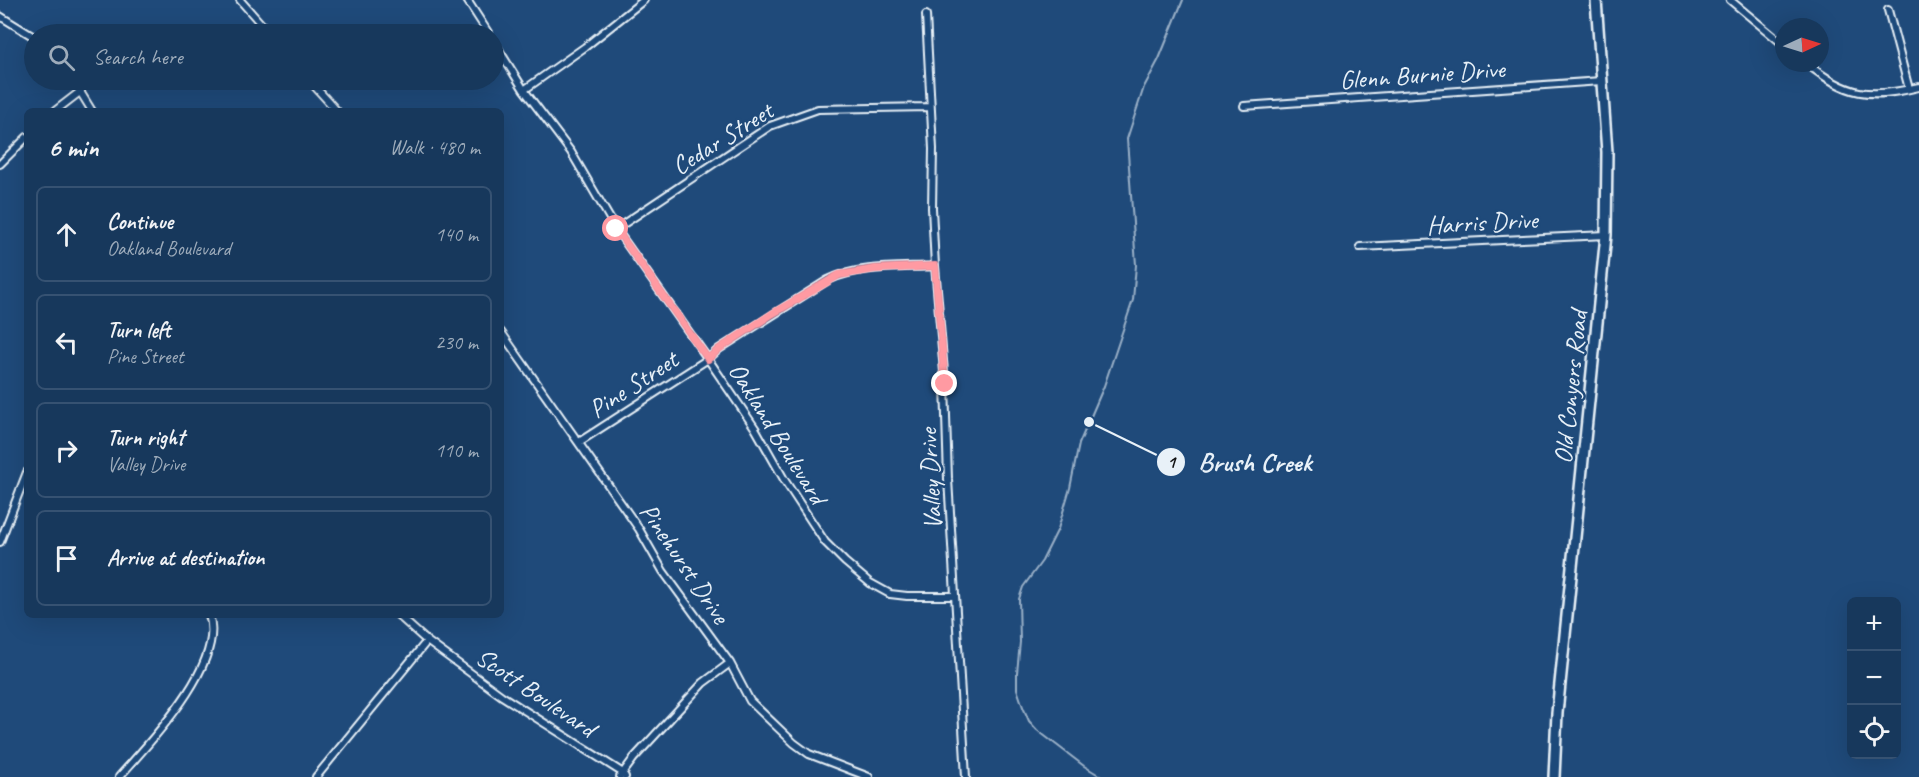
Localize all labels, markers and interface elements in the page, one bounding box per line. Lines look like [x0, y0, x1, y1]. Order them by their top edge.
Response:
north arrow [1775, 18, 1829, 72]
search box [24, 24, 504, 90]
icon: search [45, 41, 78, 74]
text: Search here [93, 43, 183, 71]
street label: Glenn Burnie Drive [1338, 52, 1507, 97]
street label: Cedar Street [666, 93, 781, 182]
text: 6 min [48, 131, 98, 164]
text: Walk · 480 m [390, 135, 480, 160]
street label: Harris Drive [1426, 203, 1541, 242]
text: Continue [107, 208, 173, 236]
route start [602, 215, 628, 241]
icon: ahead [50, 218, 83, 251]
text: 140 m [435, 222, 478, 247]
text: Oakland Boulevard [107, 236, 231, 261]
street label: Old Conyers Road [1546, 305, 1595, 465]
text: Turn left [107, 316, 171, 344]
icon: left [50, 326, 83, 359]
text: 230 m [435, 330, 478, 355]
street label: Pine Street [582, 342, 686, 425]
text: Pine Street [107, 344, 184, 369]
street label: Oakland Boulevard [721, 356, 836, 513]
route end [931, 370, 957, 396]
text: Turn right [107, 424, 184, 452]
street label: Valley Drive [911, 425, 950, 531]
icon: right [50, 434, 83, 467]
text: 110 m [435, 438, 478, 463]
callout: Brush Creek [1156, 439, 1324, 484]
text: Brush Creek [1198, 445, 1315, 479]
text: 1 [1167, 451, 1177, 473]
text: Valley Drive [107, 452, 185, 477]
street label: Pinehurst Drive [632, 497, 738, 631]
icon: arrive [50, 542, 83, 575]
text: Arrive at destination [107, 544, 264, 572]
map controls [1847, 597, 1901, 759]
button: + [1847, 597, 1901, 651]
street label: Scott Boulevard [469, 640, 605, 747]
button: − [1847, 651, 1901, 705]
button: locate [1847, 705, 1901, 759]

